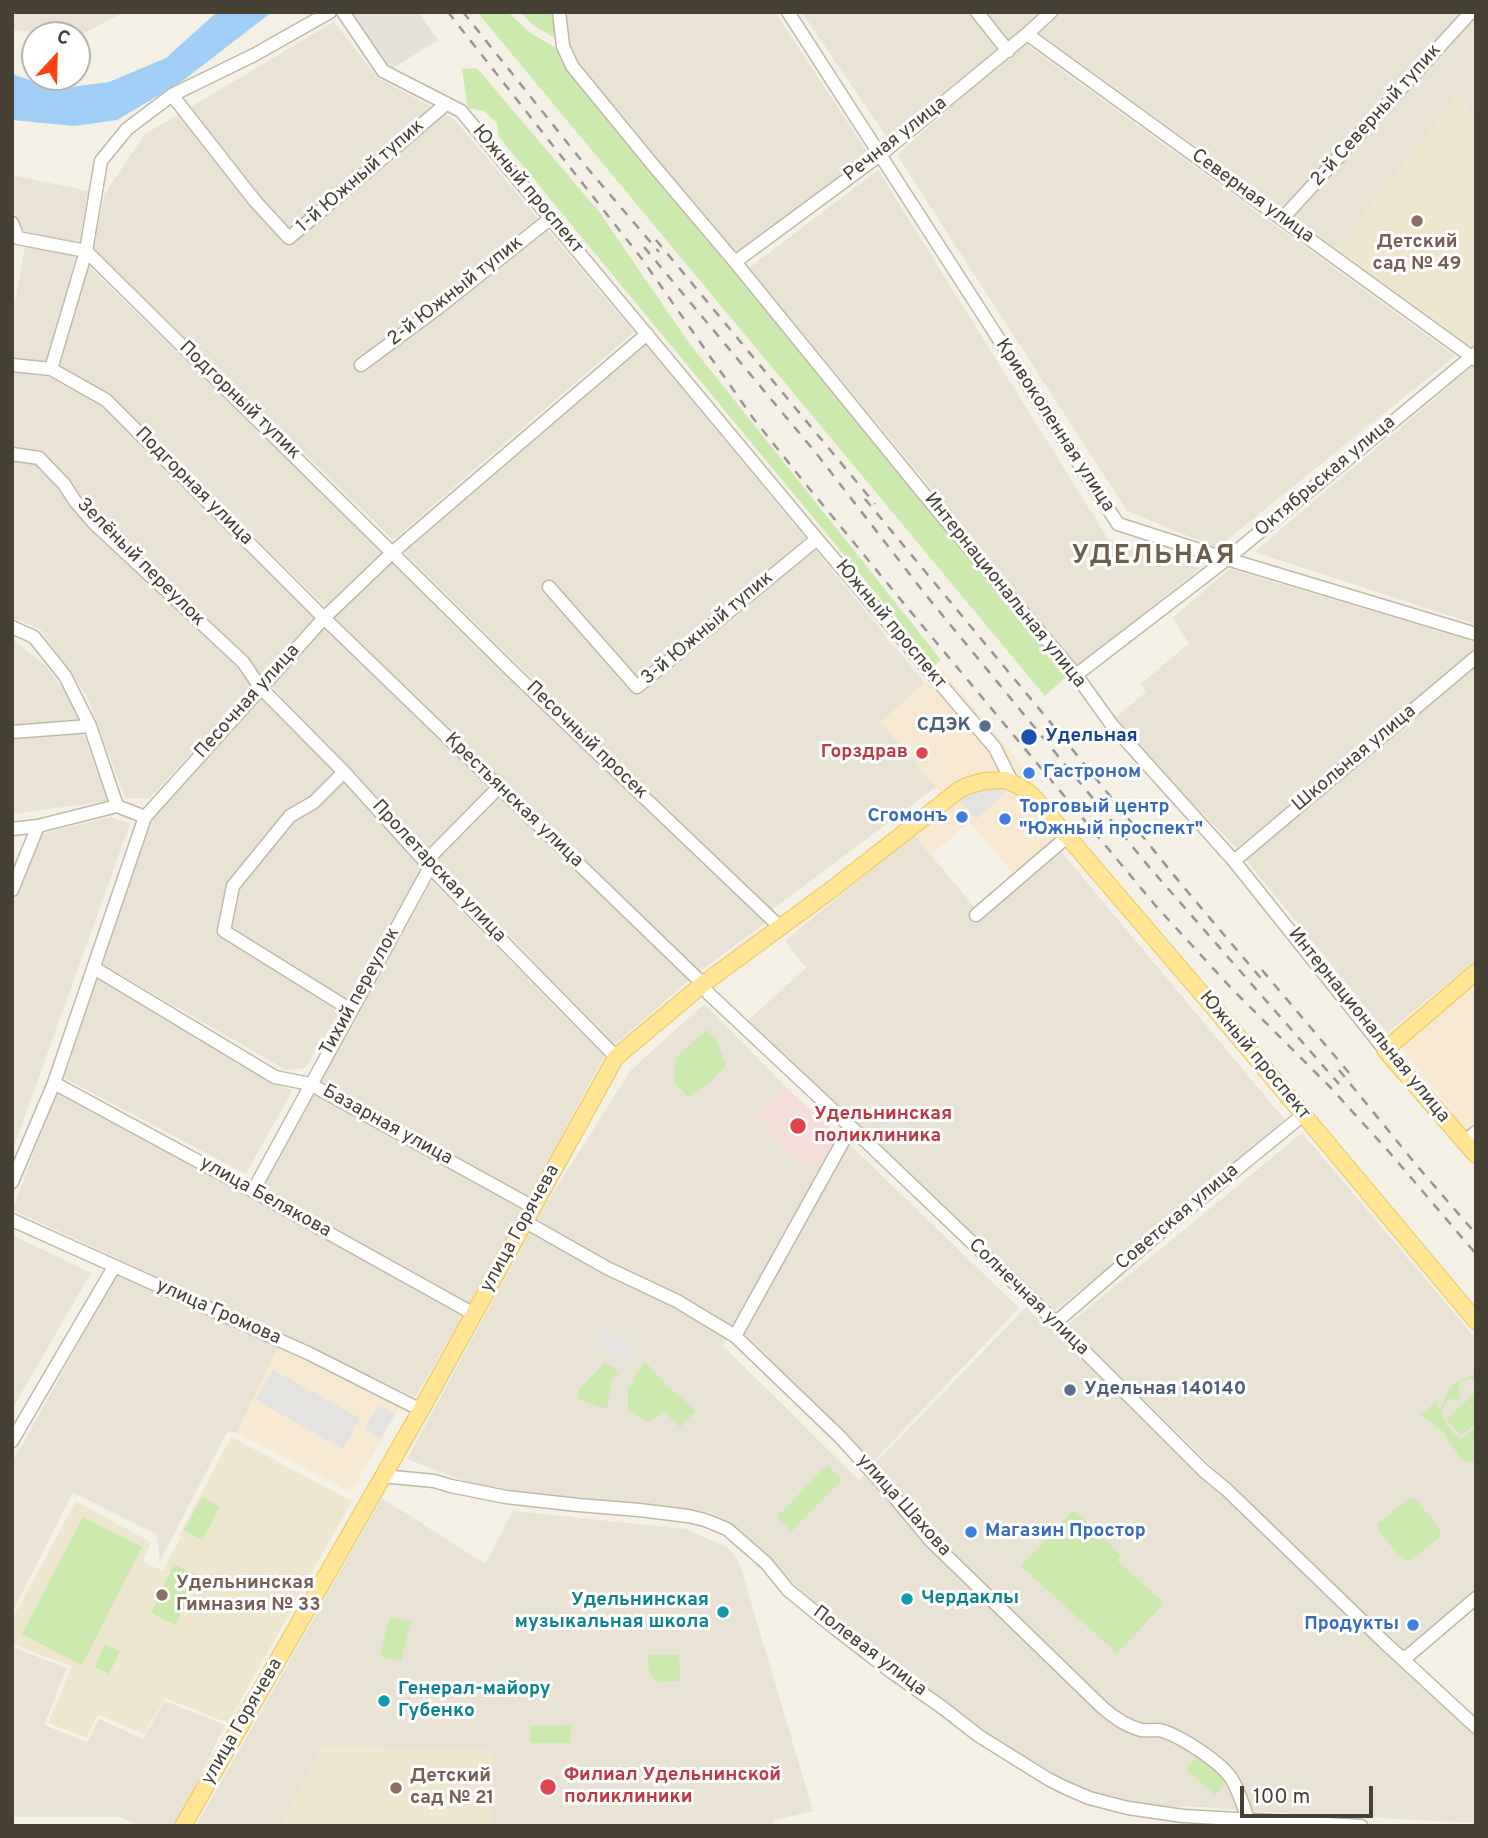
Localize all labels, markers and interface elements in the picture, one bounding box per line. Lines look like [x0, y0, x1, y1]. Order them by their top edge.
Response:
north arrow [21, 21, 91, 91]
text: С [53, 25, 73, 52]
street label: 2-й Северный тупик [1307, 40, 1447, 192]
street label: Речная улица [840, 93, 952, 187]
street label: 1-й Южный тупик [293, 115, 429, 239]
street label: Южный проспект [467, 121, 587, 259]
street label: Северная улица [1186, 145, 1318, 249]
marker: Детский сад № 49 [1409, 213, 1425, 229]
street label: 2-й Южный тупик [384, 232, 528, 352]
place label: Детский сад № 49 [1373, 232, 1461, 276]
street label: Кривоколенная улица [989, 335, 1119, 517]
street label: Подгорный тупик [173, 337, 305, 465]
street label: Октябрьская улица [1251, 412, 1401, 542]
street label: Подгорная улица [129, 423, 257, 551]
street label: Интернациональная улица [918, 489, 1090, 693]
street label: Зелёный переулок [71, 494, 209, 632]
district label: УДЕЛЬНАЯ [1072, 542, 1236, 574]
street label: Южный проспект [830, 556, 950, 694]
street label: 3-й Южный тупик [638, 567, 778, 691]
street label: Песочная улица [191, 640, 305, 764]
street label: Песочный просек [520, 677, 652, 805]
street label: Школьная улица [1289, 701, 1421, 817]
place label: СДЭК [917, 715, 971, 737]
marker: СДЭК [977, 718, 993, 734]
place label: Удельная [1045, 726, 1138, 748]
marker: Удельная [1019, 727, 1039, 747]
street label: Крестьянская улица [439, 729, 587, 873]
place label: Горздрав [821, 742, 908, 764]
marker: Горздрав [914, 745, 930, 761]
place label: Гастроном [1043, 762, 1141, 784]
marker: Гастроном [1021, 765, 1037, 781]
street label: Пролетарская улица [366, 796, 510, 948]
place label: Торговый центр "Южный проспект" [1019, 797, 1203, 841]
place label: Сгомонъ [867, 806, 948, 828]
marker: Сгомонъ [954, 809, 970, 825]
marker: Торговый центр "Южный проспект" [997, 811, 1013, 827]
street label: Тихий переулок [316, 924, 406, 1060]
street label: Интернациональная улица [1282, 924, 1454, 1128]
street label: Южный проспект [1194, 987, 1314, 1125]
street label: Базарная улица [318, 1081, 456, 1171]
place label: Удельнинская поликлиника [814, 1104, 952, 1148]
marker: Удельнинская поликлиника [788, 1116, 808, 1136]
street label: улица Белякова [195, 1153, 335, 1243]
street label: Советская улица [1112, 1160, 1244, 1276]
street label: улица Горячева [477, 1161, 565, 1297]
street label: Солнечная улица [963, 1235, 1093, 1361]
street label: улица Громова [152, 1275, 284, 1351]
place label: Удельная 140140 [1084, 1379, 1246, 1401]
marker: Удельная 140140 [1062, 1382, 1078, 1398]
street label: улица Шахова [851, 1450, 955, 1562]
place label: Магазин Простор [985, 1521, 1146, 1543]
marker: Магазин Простор [963, 1524, 979, 1540]
place label: Удельнинская Гимназия № 33 [176, 1573, 321, 1617]
marker: Удельнинская Гимназия № 33 [154, 1587, 170, 1603]
place label: Чердаклы [921, 1588, 1019, 1610]
place label: Удельнинская музыкальная школа [515, 1590, 709, 1634]
marker: Чердаклы [899, 1591, 915, 1607]
street label: Полевая улица [808, 1602, 930, 1702]
marker: Удельнинская музыкальная школа [715, 1604, 731, 1620]
place label: Продукты [1304, 1614, 1399, 1636]
marker: Продукты [1405, 1617, 1421, 1633]
street label: улица Горячева [198, 1655, 288, 1789]
place label: Генерал-майору Губенко [398, 1679, 551, 1723]
marker: Генерал-майору Губенко [376, 1693, 392, 1709]
place label: Филиал Удельнинской поликлиники [564, 1765, 781, 1809]
place label: Детский сад № 21 [410, 1766, 494, 1810]
scale bar [1243, 1772, 1376, 1816]
marker: Филиал Удельнинской поликлиники [538, 1777, 558, 1797]
marker: Детский сад № 21 [388, 1780, 404, 1796]
text: 100 m [1253, 1784, 1310, 1811]

